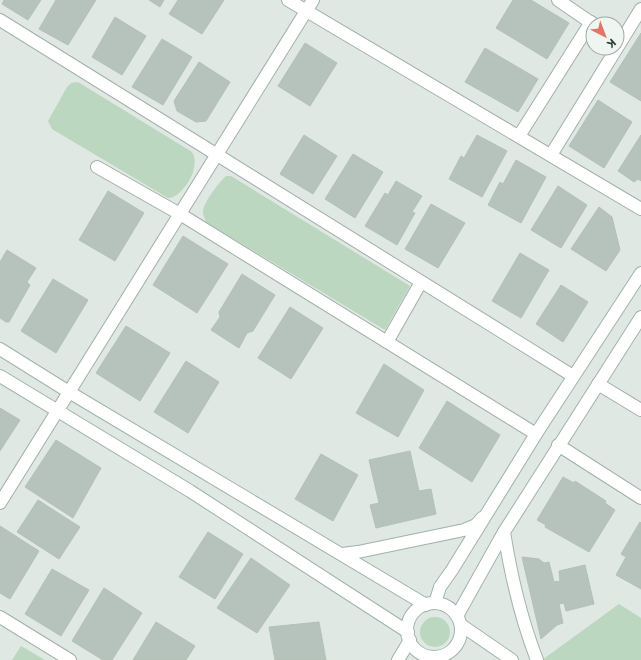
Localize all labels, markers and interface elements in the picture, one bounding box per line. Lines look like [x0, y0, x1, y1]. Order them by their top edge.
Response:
north arrow [585, 16, 625, 56]
text: K [604, 36, 619, 51]

